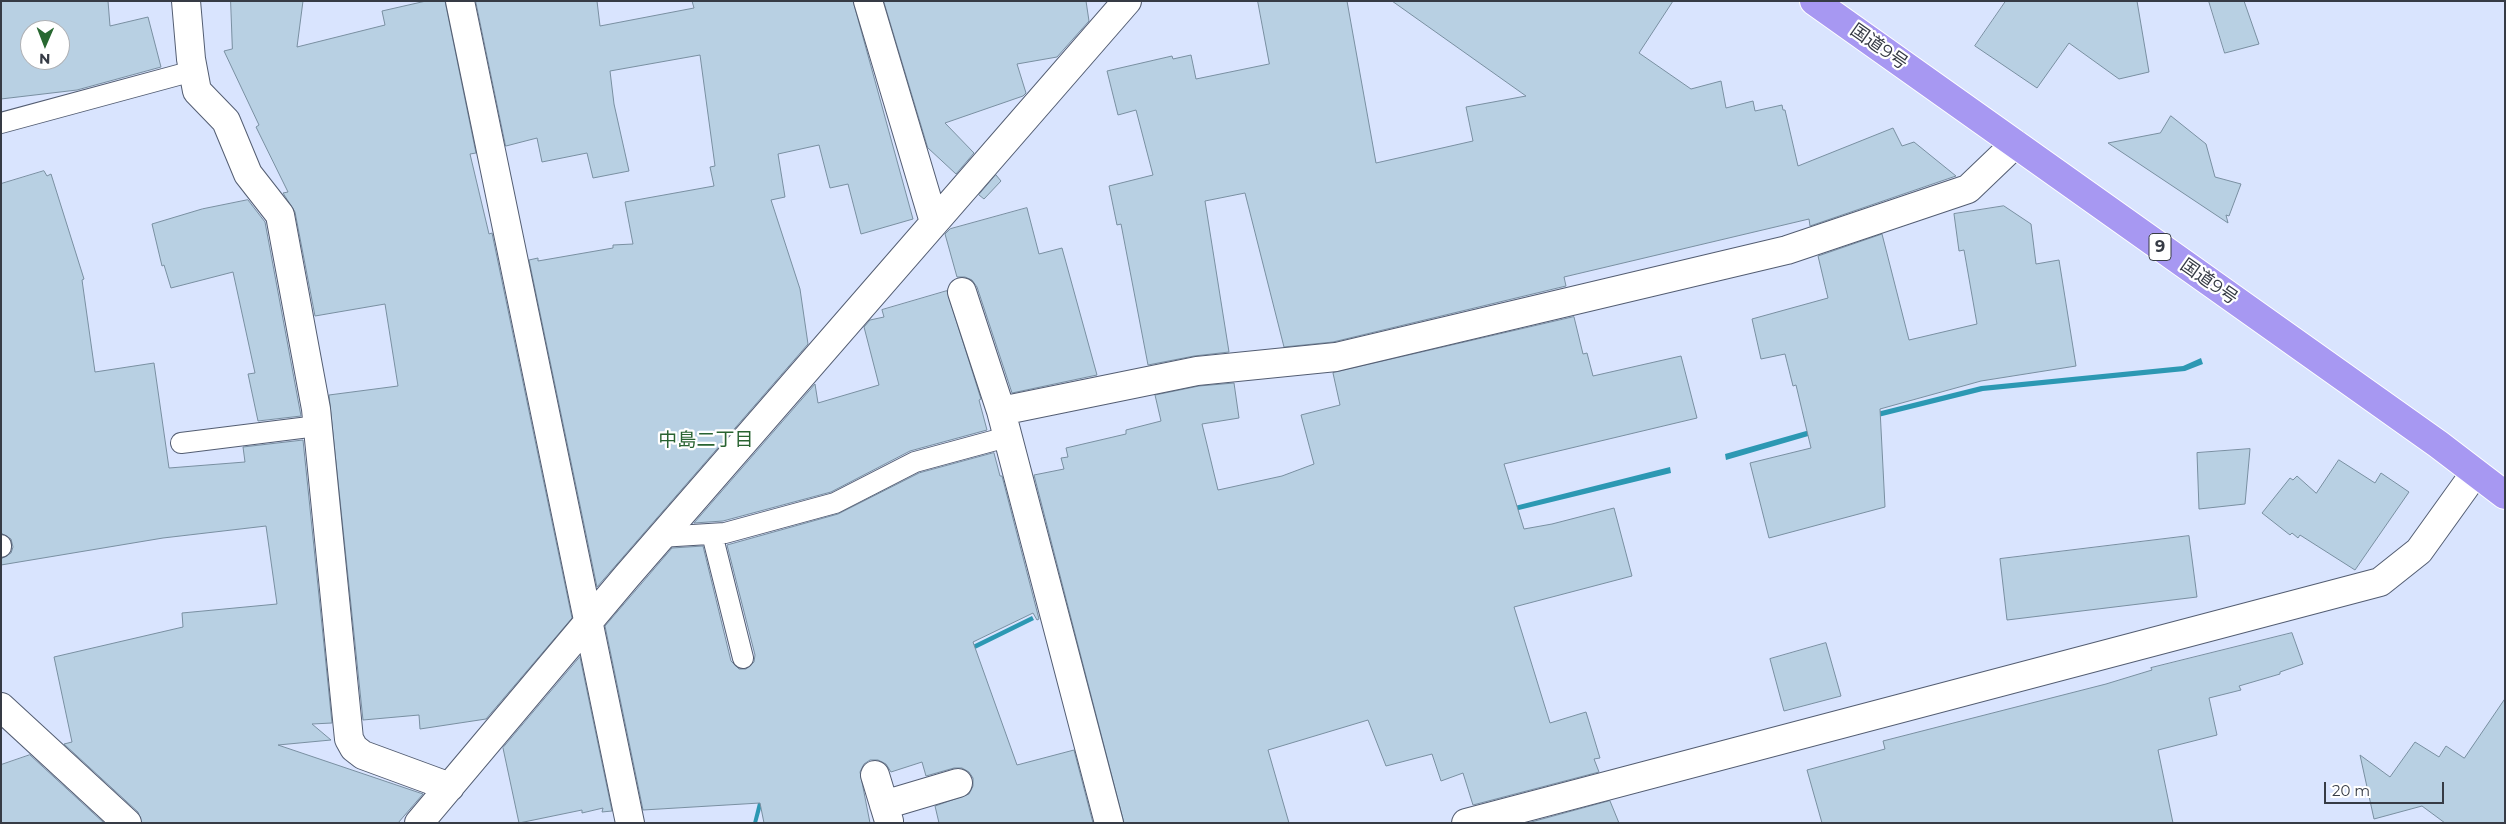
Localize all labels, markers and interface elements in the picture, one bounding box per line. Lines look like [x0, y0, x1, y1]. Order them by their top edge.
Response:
north arrow [20, 20, 70, 70]
street label: 国道9号 [1846, 20, 1912, 74]
text: N [39, 50, 51, 68]
road number: 9 [2149, 233, 2171, 260]
street label: 国道9号 [2176, 255, 2242, 309]
district label: 中島二丁目 [659, 429, 753, 451]
scale bar [2326, 772, 2446, 804]
text: 20 m [2332, 781, 2370, 800]

